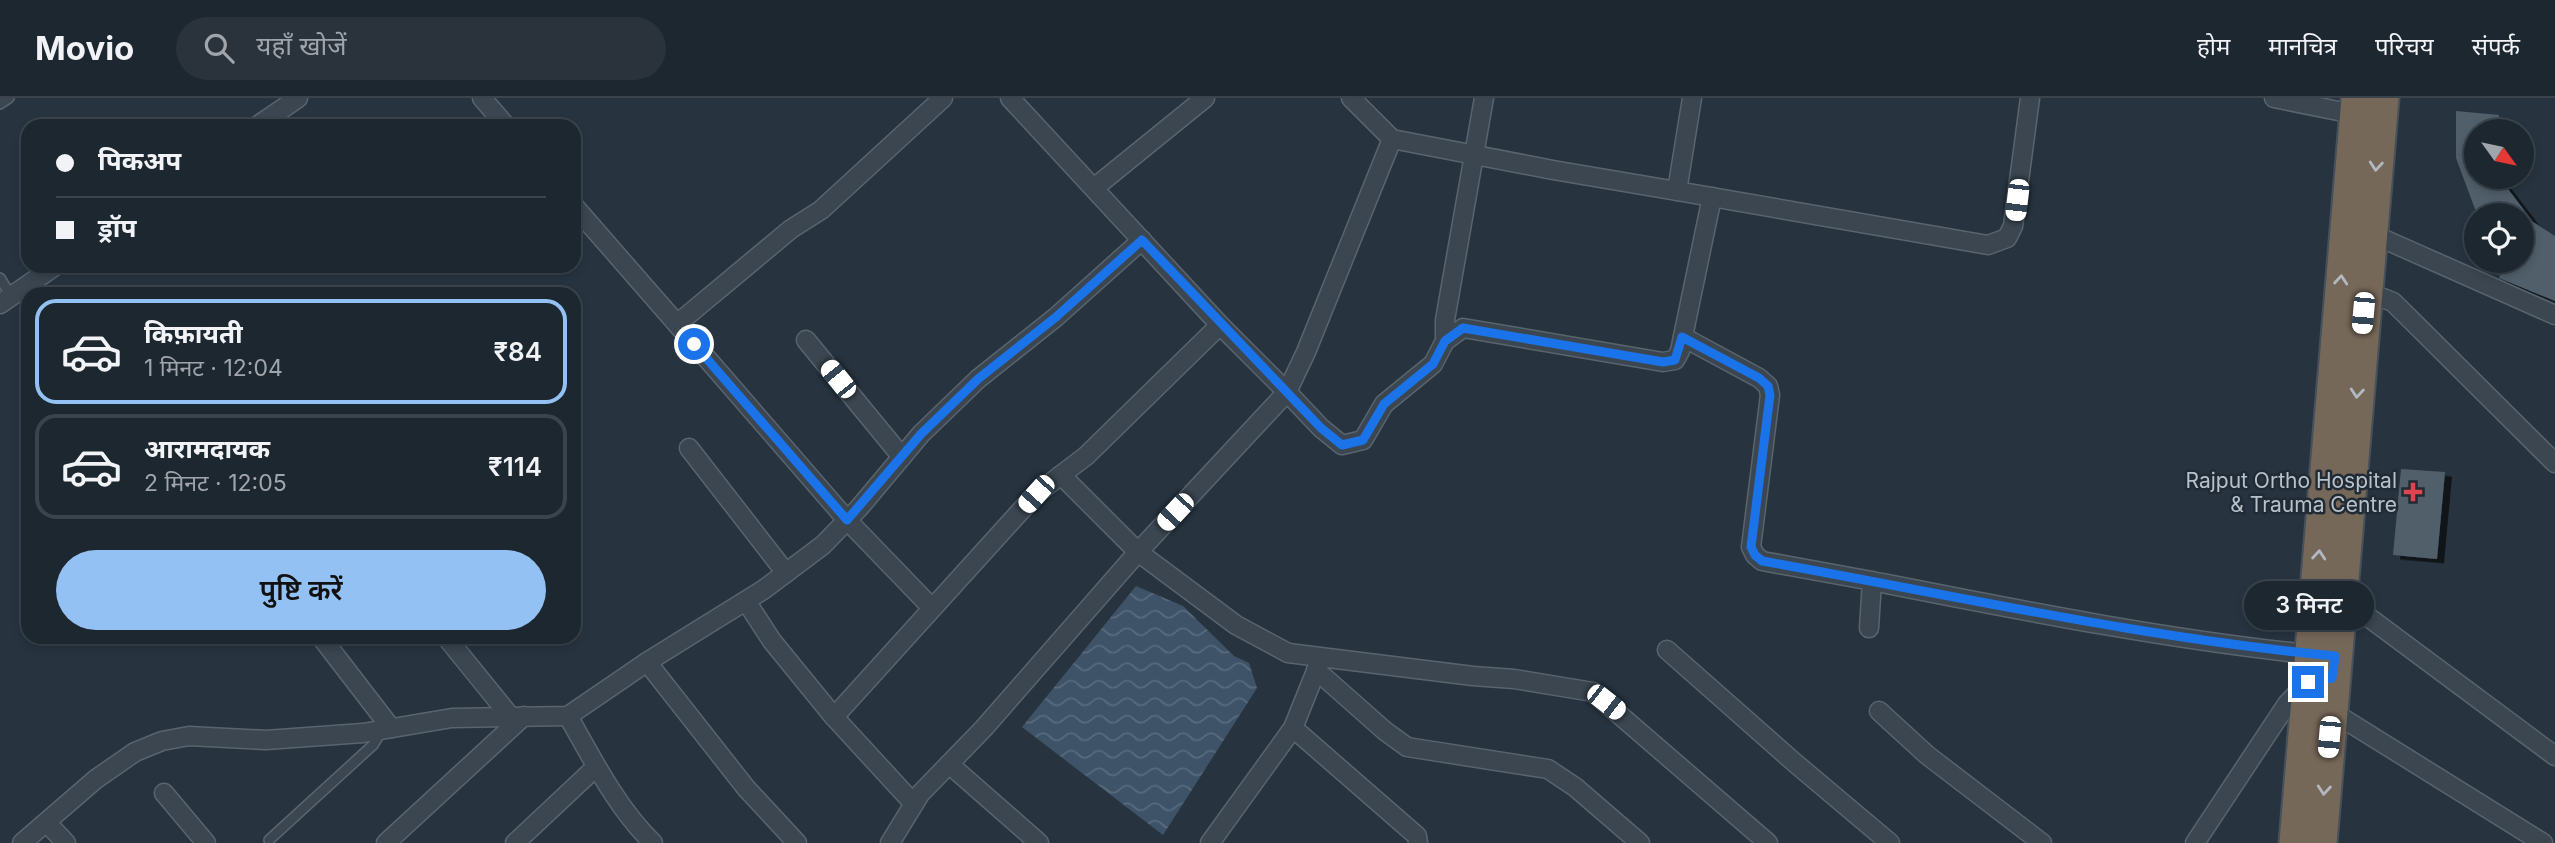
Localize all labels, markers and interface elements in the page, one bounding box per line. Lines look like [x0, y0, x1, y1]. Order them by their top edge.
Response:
search box [176, 17, 666, 80]
text: Movio [35, 28, 134, 68]
icon: search [200, 29, 238, 67]
text: यहाँ खोजें [256, 30, 347, 61]
text: होम [2197, 32, 2230, 61]
text: मानचित्र [2268, 32, 2337, 61]
text: परिचय [2375, 32, 2434, 61]
text: संपर्क [2472, 32, 2520, 61]
north arrow [2464, 119, 2534, 189]
map controls [2464, 119, 2534, 273]
text: पिकअप [98, 145, 181, 176]
one-way arrow [2369, 161, 2384, 172]
car [2005, 178, 2030, 222]
button: locate [2464, 203, 2534, 273]
text: ड्रॉप [98, 212, 136, 243]
one-way arrow [2334, 274, 2349, 285]
car [2351, 291, 2376, 335]
text: किफ़ायती [144, 318, 243, 349]
icon: car [60, 320, 123, 383]
route start [678, 328, 710, 360]
text: ₹84 [493, 336, 542, 367]
text: 1 मिनट · 12:04 [144, 354, 283, 382]
car [817, 356, 860, 402]
one-way arrow [2350, 387, 2365, 398]
text: आरामदायक [144, 433, 270, 464]
icon: car [60, 435, 123, 498]
text: ₹114 [488, 451, 542, 482]
place label: Rajput Ortho Hospital & Trauma Centre [2186, 468, 2397, 517]
text: 2 मिनट · 12:05 [144, 469, 287, 497]
car [1015, 471, 1058, 517]
marker: Rajput Ortho Hospital & Trauma Centre [2403, 482, 2423, 502]
car [1153, 489, 1198, 535]
one-way arrow [2311, 549, 2326, 560]
button: पुष्टि करें [56, 550, 546, 630]
callout: 3 मिनट [2243, 580, 2373, 630]
text: 3 मिनट [2275, 591, 2343, 619]
route end [2292, 666, 2324, 698]
car [1583, 681, 1630, 723]
car [2317, 715, 2342, 759]
one-way arrow [2317, 785, 2332, 796]

